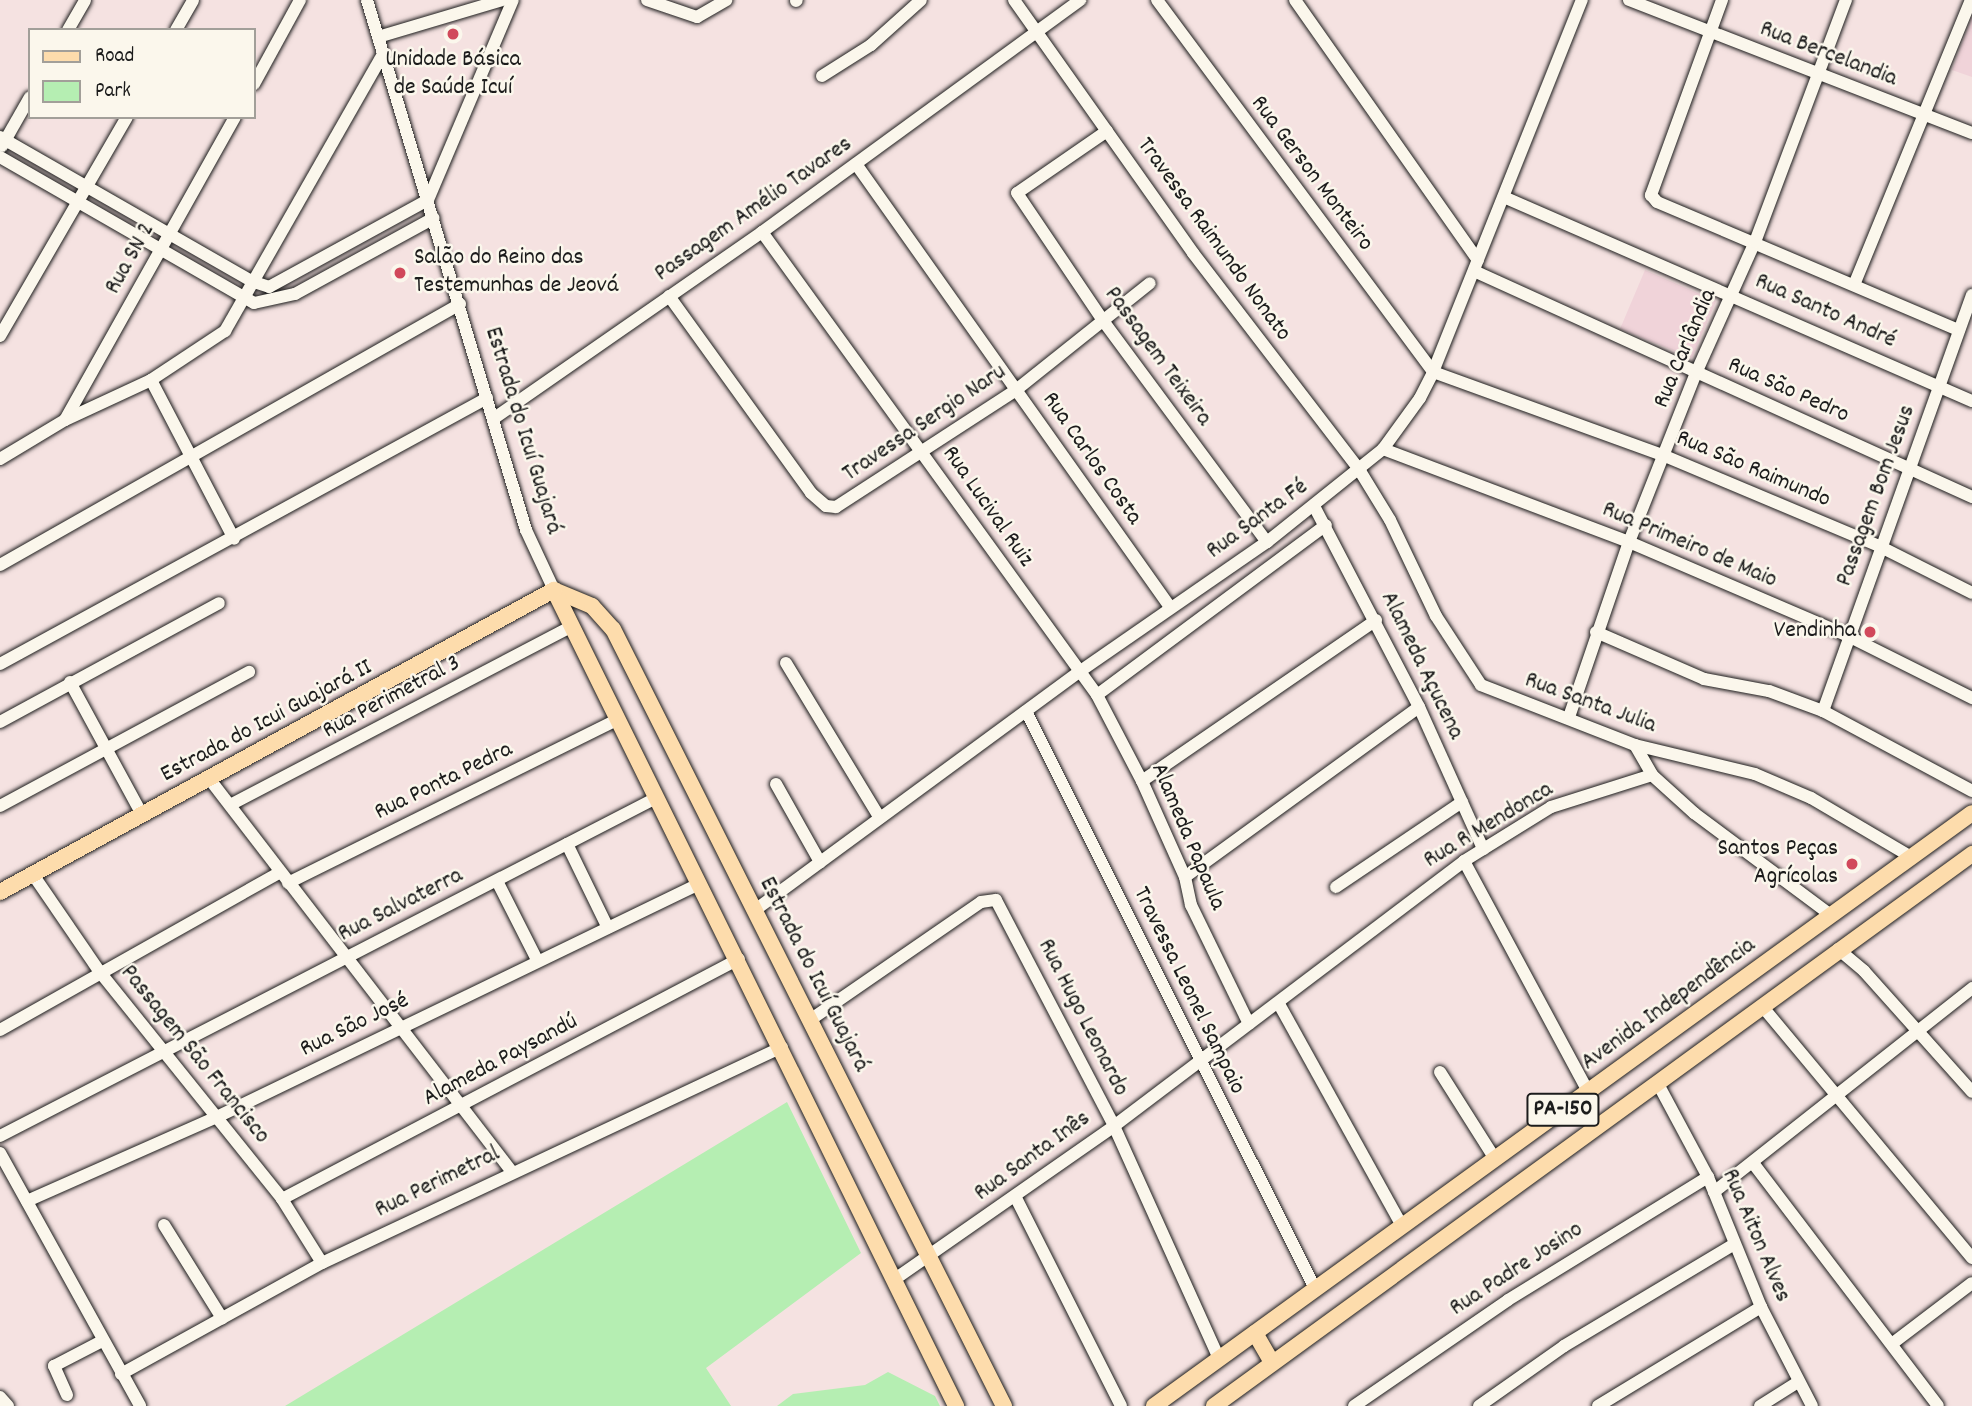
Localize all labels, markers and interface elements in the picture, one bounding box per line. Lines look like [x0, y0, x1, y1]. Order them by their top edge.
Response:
street label: Rua Bercelandia [1755, 16, 1901, 94]
marker: Unidade Básica de Saúde Icuí [443, 24, 463, 44]
legend [28, 28, 256, 119]
text: Road [95, 42, 134, 72]
place label: Unidade Básica de Saúde Icuí [385, 47, 521, 103]
text: Park [95, 77, 131, 107]
street label: Rua Gerson Monteiro [1243, 91, 1379, 257]
street label: Passagem Amélio Tavares [650, 131, 858, 289]
street label: Travessa Raimundo Nonato [1130, 133, 1296, 347]
street label: Rua SN 2 [100, 218, 162, 300]
place label: Salão do Reino das Testemunhas de Jeová [414, 245, 619, 301]
marker: Salão do Reino das Testemunhas de Jeová [392, 265, 408, 281]
street label: Rua Santo André [1750, 268, 1900, 356]
street label: Passagem Teixeira [1097, 282, 1217, 432]
street label: Rua Carlândia [1648, 285, 1724, 413]
street label: Estrada do Icuí Guajará [477, 324, 567, 538]
street label: Rua São Pedro [1723, 351, 1853, 431]
street label: Travessa Sergio Naru [838, 359, 1012, 489]
street label: Rua Carlos Costa [1035, 387, 1147, 531]
street label: Passagem Bom Jesus [1831, 402, 1923, 590]
street label: Rua São Raimundo [1672, 425, 1834, 515]
street label: Rua Lucival Ruiz [935, 441, 1039, 573]
street label: Rua Santa Fé [1202, 474, 1314, 566]
street label: Rua Primeiro de Maio [1597, 496, 1781, 596]
street label: Alameda Açucena [1373, 587, 1469, 745]
place label: Vendinha [1774, 618, 1856, 646]
marker: Vendinha [1862, 624, 1878, 640]
street label: Rua Perimetral 3 [318, 650, 466, 746]
street label: Estrada do Icui Guajará II [156, 654, 378, 790]
street label: Rua Santa Julia [1520, 667, 1660, 741]
street label: Rua Ponta Pedra [370, 736, 518, 828]
street label: Alameda Papaula [1143, 759, 1231, 915]
street label: Rua R Mendonca [1419, 776, 1559, 876]
place label: Santos Peças Agrícolas [1717, 836, 1838, 892]
marker: Santos Peças Agrícolas [1844, 856, 1860, 872]
street label: Rua Salvaterra [334, 862, 468, 950]
street label: Estrada do Icuí Guajará [751, 873, 875, 1077]
street label: Travessa Leonel Sampaio [1125, 883, 1251, 1099]
street label: Avenida Independência [1576, 932, 1762, 1078]
street label: Rua Hugo Leonardo [1030, 935, 1134, 1101]
street label: Passagem São Francisco [113, 960, 275, 1150]
street label: Rua São José [296, 987, 414, 1065]
street label: Alameda Paysandú [419, 1008, 583, 1114]
road number: PA-150 [1526, 1091, 1600, 1130]
street label: Rua Santa Inês [969, 1105, 1097, 1209]
street label: Rua Perimetral [371, 1140, 505, 1226]
street label: Rua Aiton Alves [1714, 1165, 1796, 1307]
street label: Rua Padre Josino [1445, 1216, 1589, 1324]

